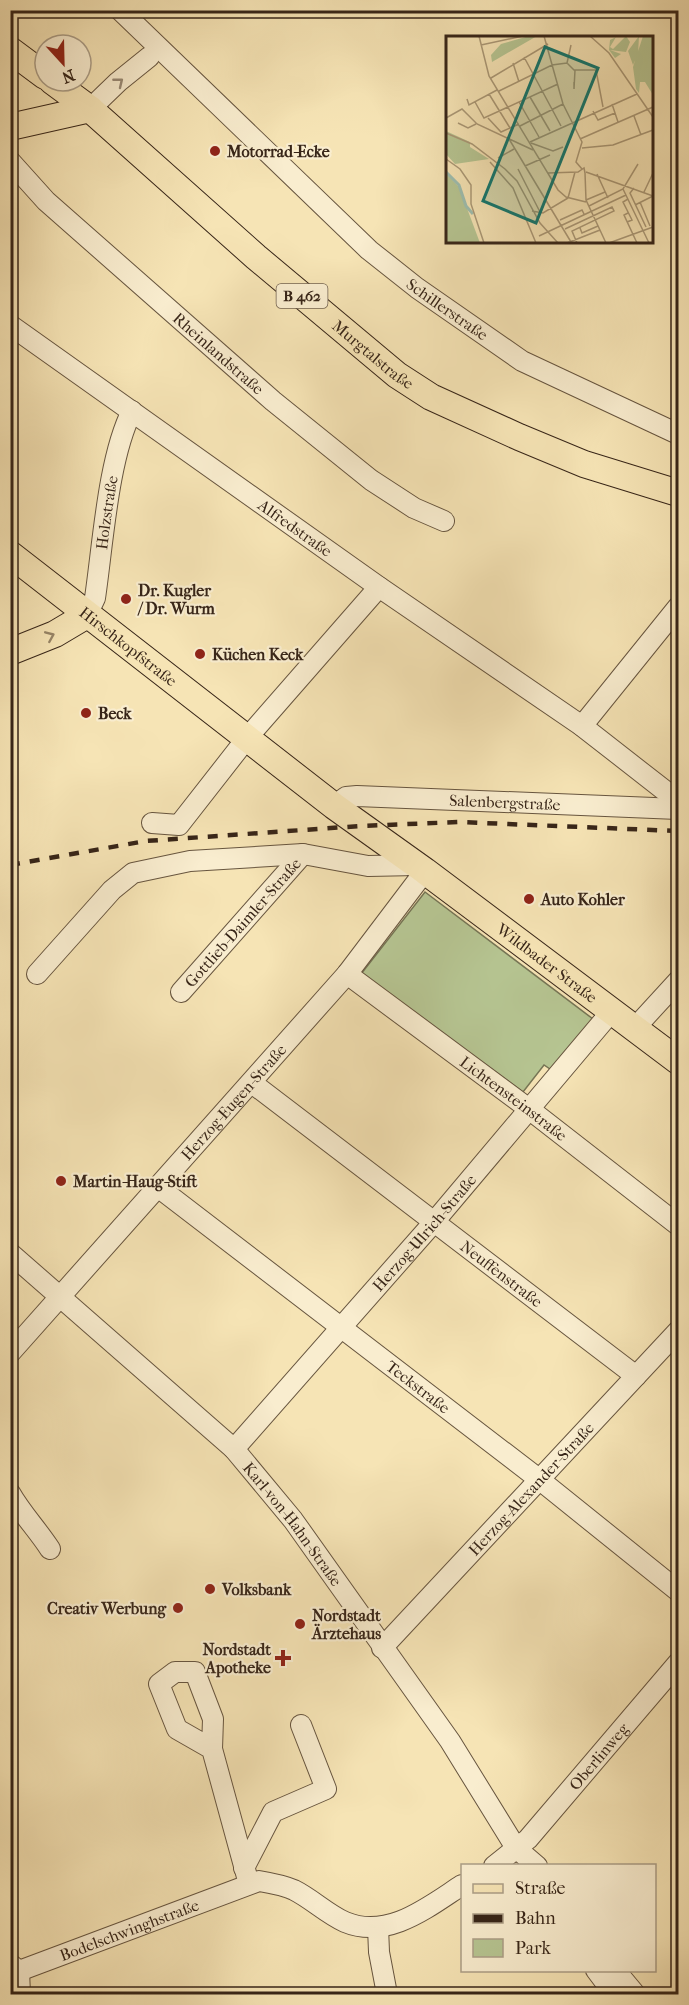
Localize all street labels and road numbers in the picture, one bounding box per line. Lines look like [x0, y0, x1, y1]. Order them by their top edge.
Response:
street label: Schillerstraße [403, 274, 492, 344]
road number: B 462 [276, 284, 328, 308]
street label: Rheinlandstraße [169, 308, 268, 398]
street label: Murgtalstraße [329, 316, 417, 393]
street label: Holzstraße [92, 474, 121, 551]
street label: Alfredstraße [254, 494, 336, 560]
street label: Hirschkopfstraße [76, 602, 181, 690]
street label: Salenbergstraße [449, 790, 561, 814]
street label: Gottlieb-Daimler-Straße [180, 854, 305, 991]
street label: Wildbader Straße [492, 918, 601, 1007]
street label: Herzog-Eugen-Straße [177, 1040, 290, 1164]
street label: Lichtensteinstraße [457, 1052, 571, 1145]
street label: Herzog-Ulrich-Straße [368, 1170, 480, 1295]
street label: Neuffenstraße [457, 1236, 546, 1311]
street label: Teckstraße [383, 1356, 454, 1417]
street label: Herzog-Alexander-Straße [464, 1418, 598, 1559]
street label: Karl-von-Hahn-Straße [239, 1458, 346, 1590]
street label: Oberlinweg [565, 1719, 633, 1794]
street label: Bodelschwinghstraße [57, 1895, 201, 1964]

